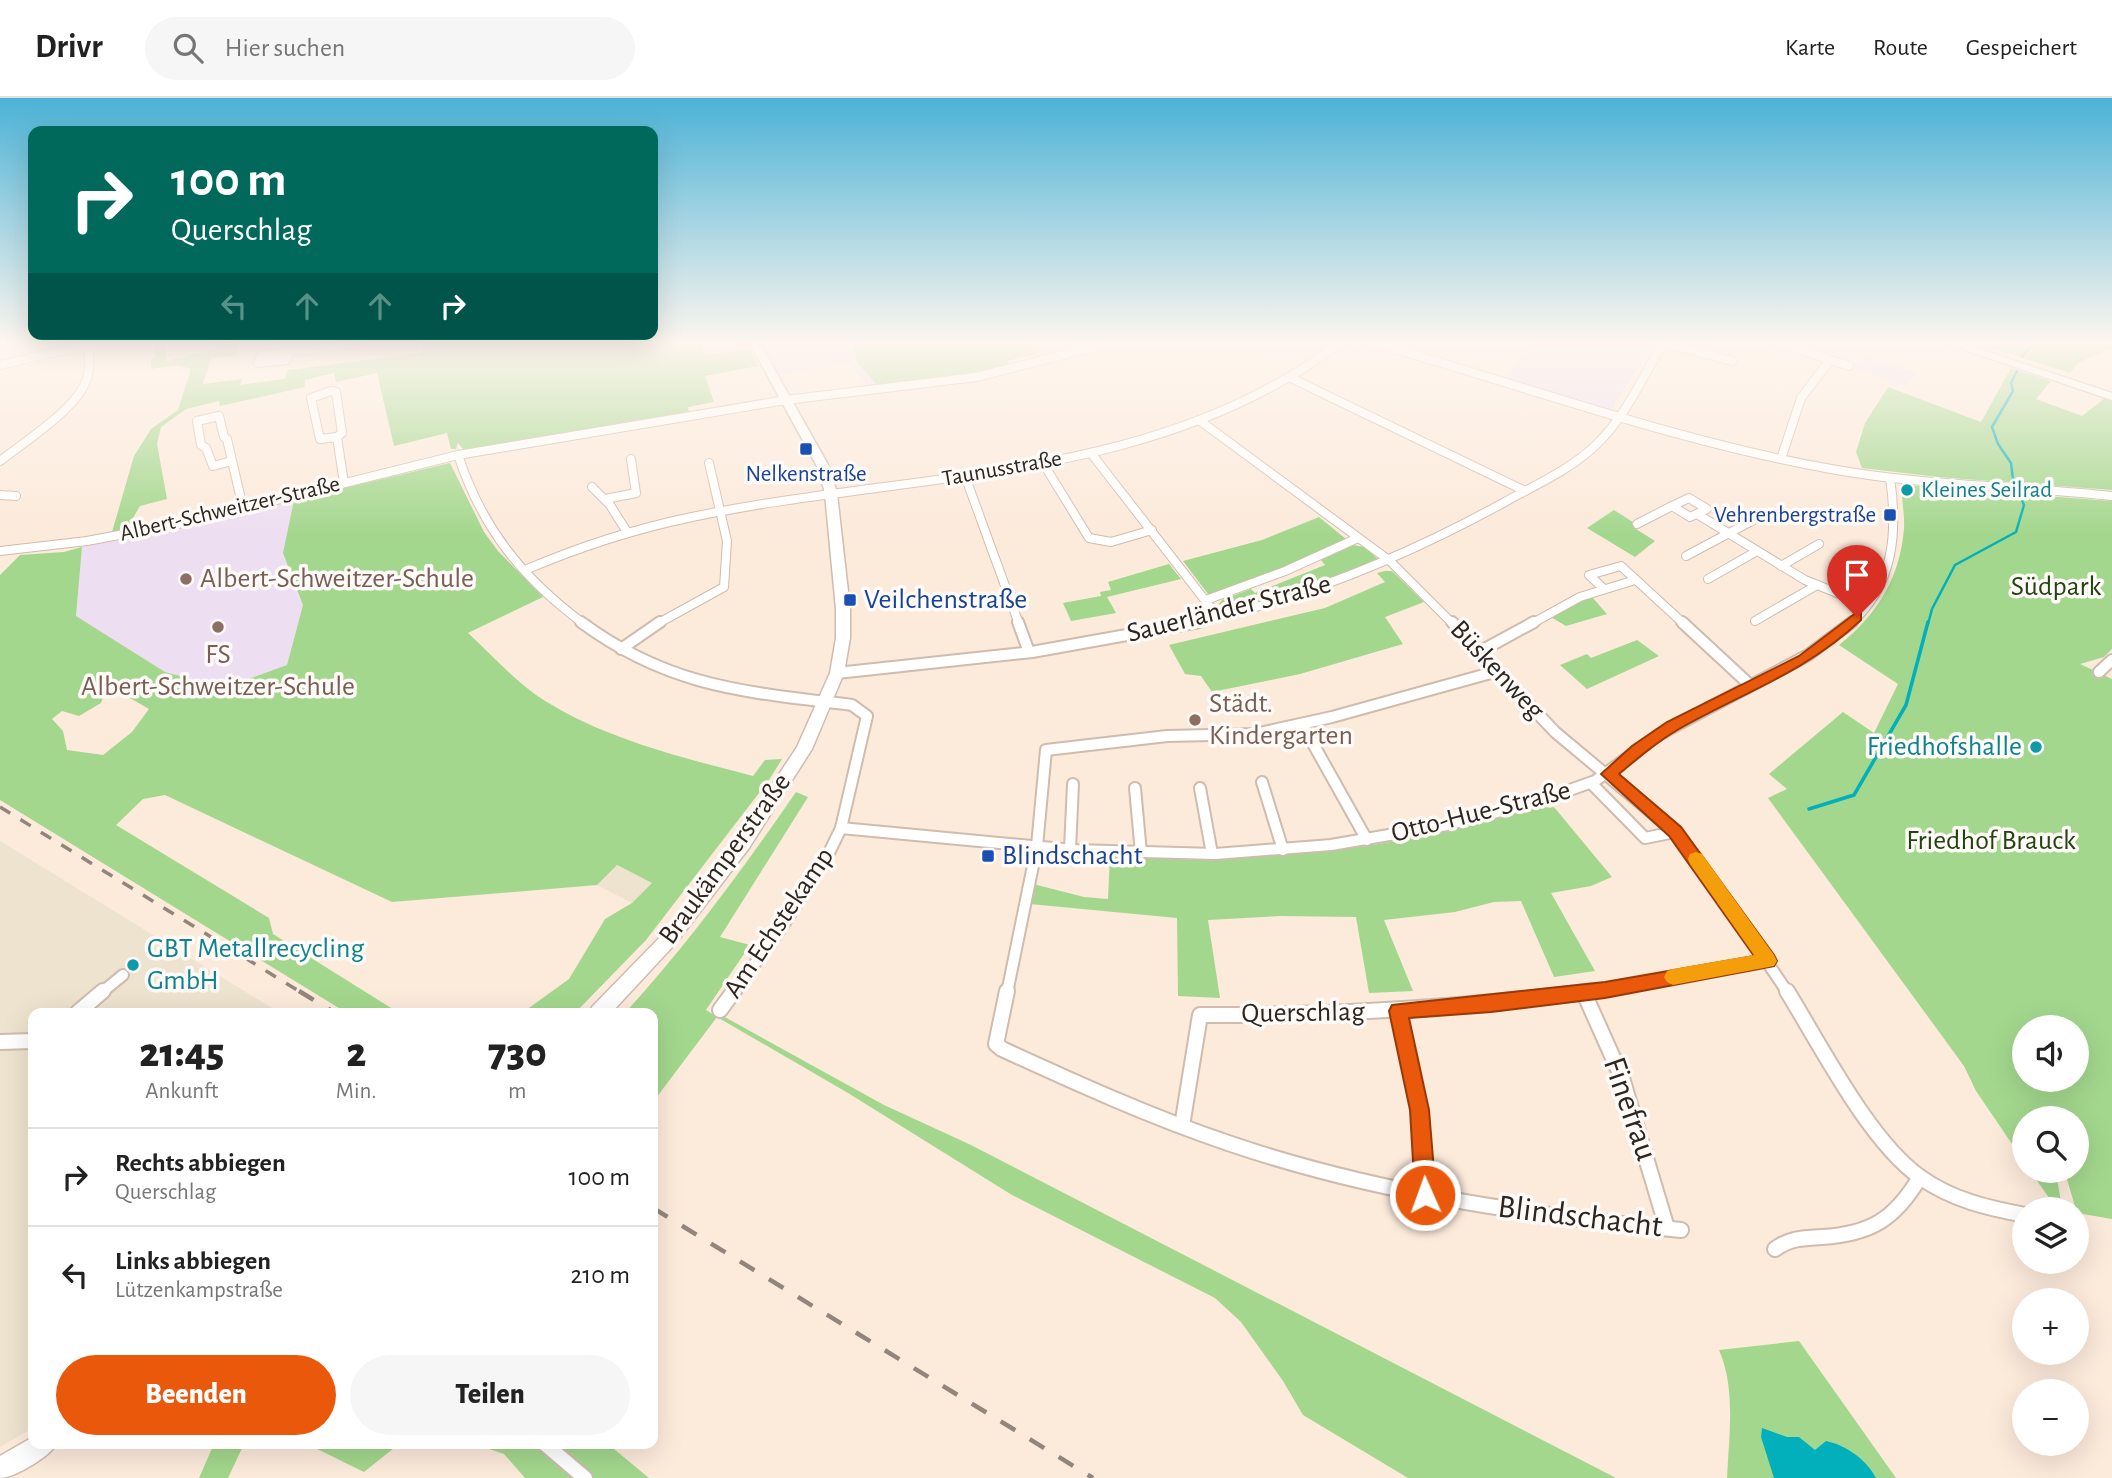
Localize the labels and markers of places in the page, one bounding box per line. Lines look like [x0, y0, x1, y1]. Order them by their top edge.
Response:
marker: Nelkenstraße [798, 441, 814, 457]
place label: Nelkenstraße [745, 463, 867, 486]
place label: Kleines Seilrad [1921, 479, 2052, 502]
marker: Kleines Seilrad [1899, 482, 1915, 498]
place label: Vehrenbergstraße [1714, 504, 1876, 527]
marker: Vehrenbergstraße [1882, 507, 1898, 523]
pin [1827, 545, 1887, 617]
place label: Albert-Schweitzer-Schule [200, 565, 474, 593]
marker: Albert-Schweitzer-Schule [178, 571, 194, 587]
place label: Veilchenstraße [864, 586, 1027, 614]
marker: Veilchenstraße [842, 592, 858, 608]
marker: FS Albert-Schweitzer-Schule [210, 619, 226, 635]
place label: FS Albert-Schweitzer-Schule [81, 641, 355, 701]
place label: Städt. Kindergarten [1209, 690, 1353, 750]
marker: Städt. Kindergarten [1187, 712, 1203, 728]
place label: Friedhofshalle [1867, 733, 2022, 761]
marker: Friedhofshalle [2028, 739, 2044, 755]
place label: Blindschacht [1002, 842, 1143, 870]
marker: Blindschacht [980, 848, 996, 864]
place label: GBT Metallrecycling GmbH [147, 935, 365, 995]
marker: GBT Metallrecycling GmbH [125, 957, 141, 973]

